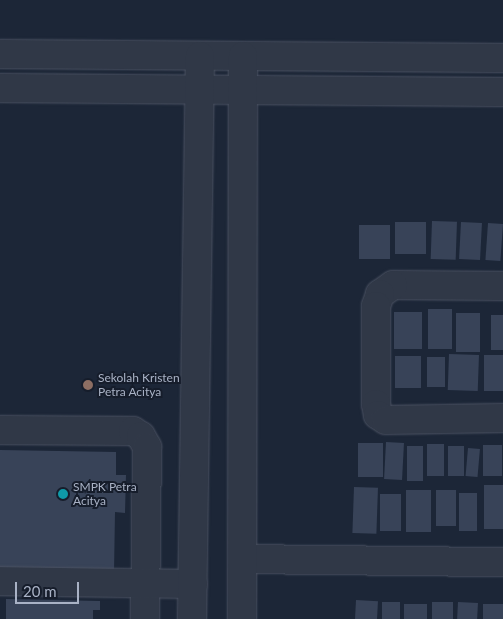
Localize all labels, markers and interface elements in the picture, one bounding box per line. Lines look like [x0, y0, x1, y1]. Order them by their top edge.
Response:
place label: Sekolah Kristen Petra Acitya [98, 371, 180, 399]
marker: Sekolah Kristen Petra Acitya [82, 379, 94, 391]
place label: SMPK Petra Acitya [73, 480, 137, 508]
marker: SMPK Petra Acitya [57, 488, 69, 500]
scale bar [18, 572, 81, 604]
text: 20 m [23, 582, 57, 600]

